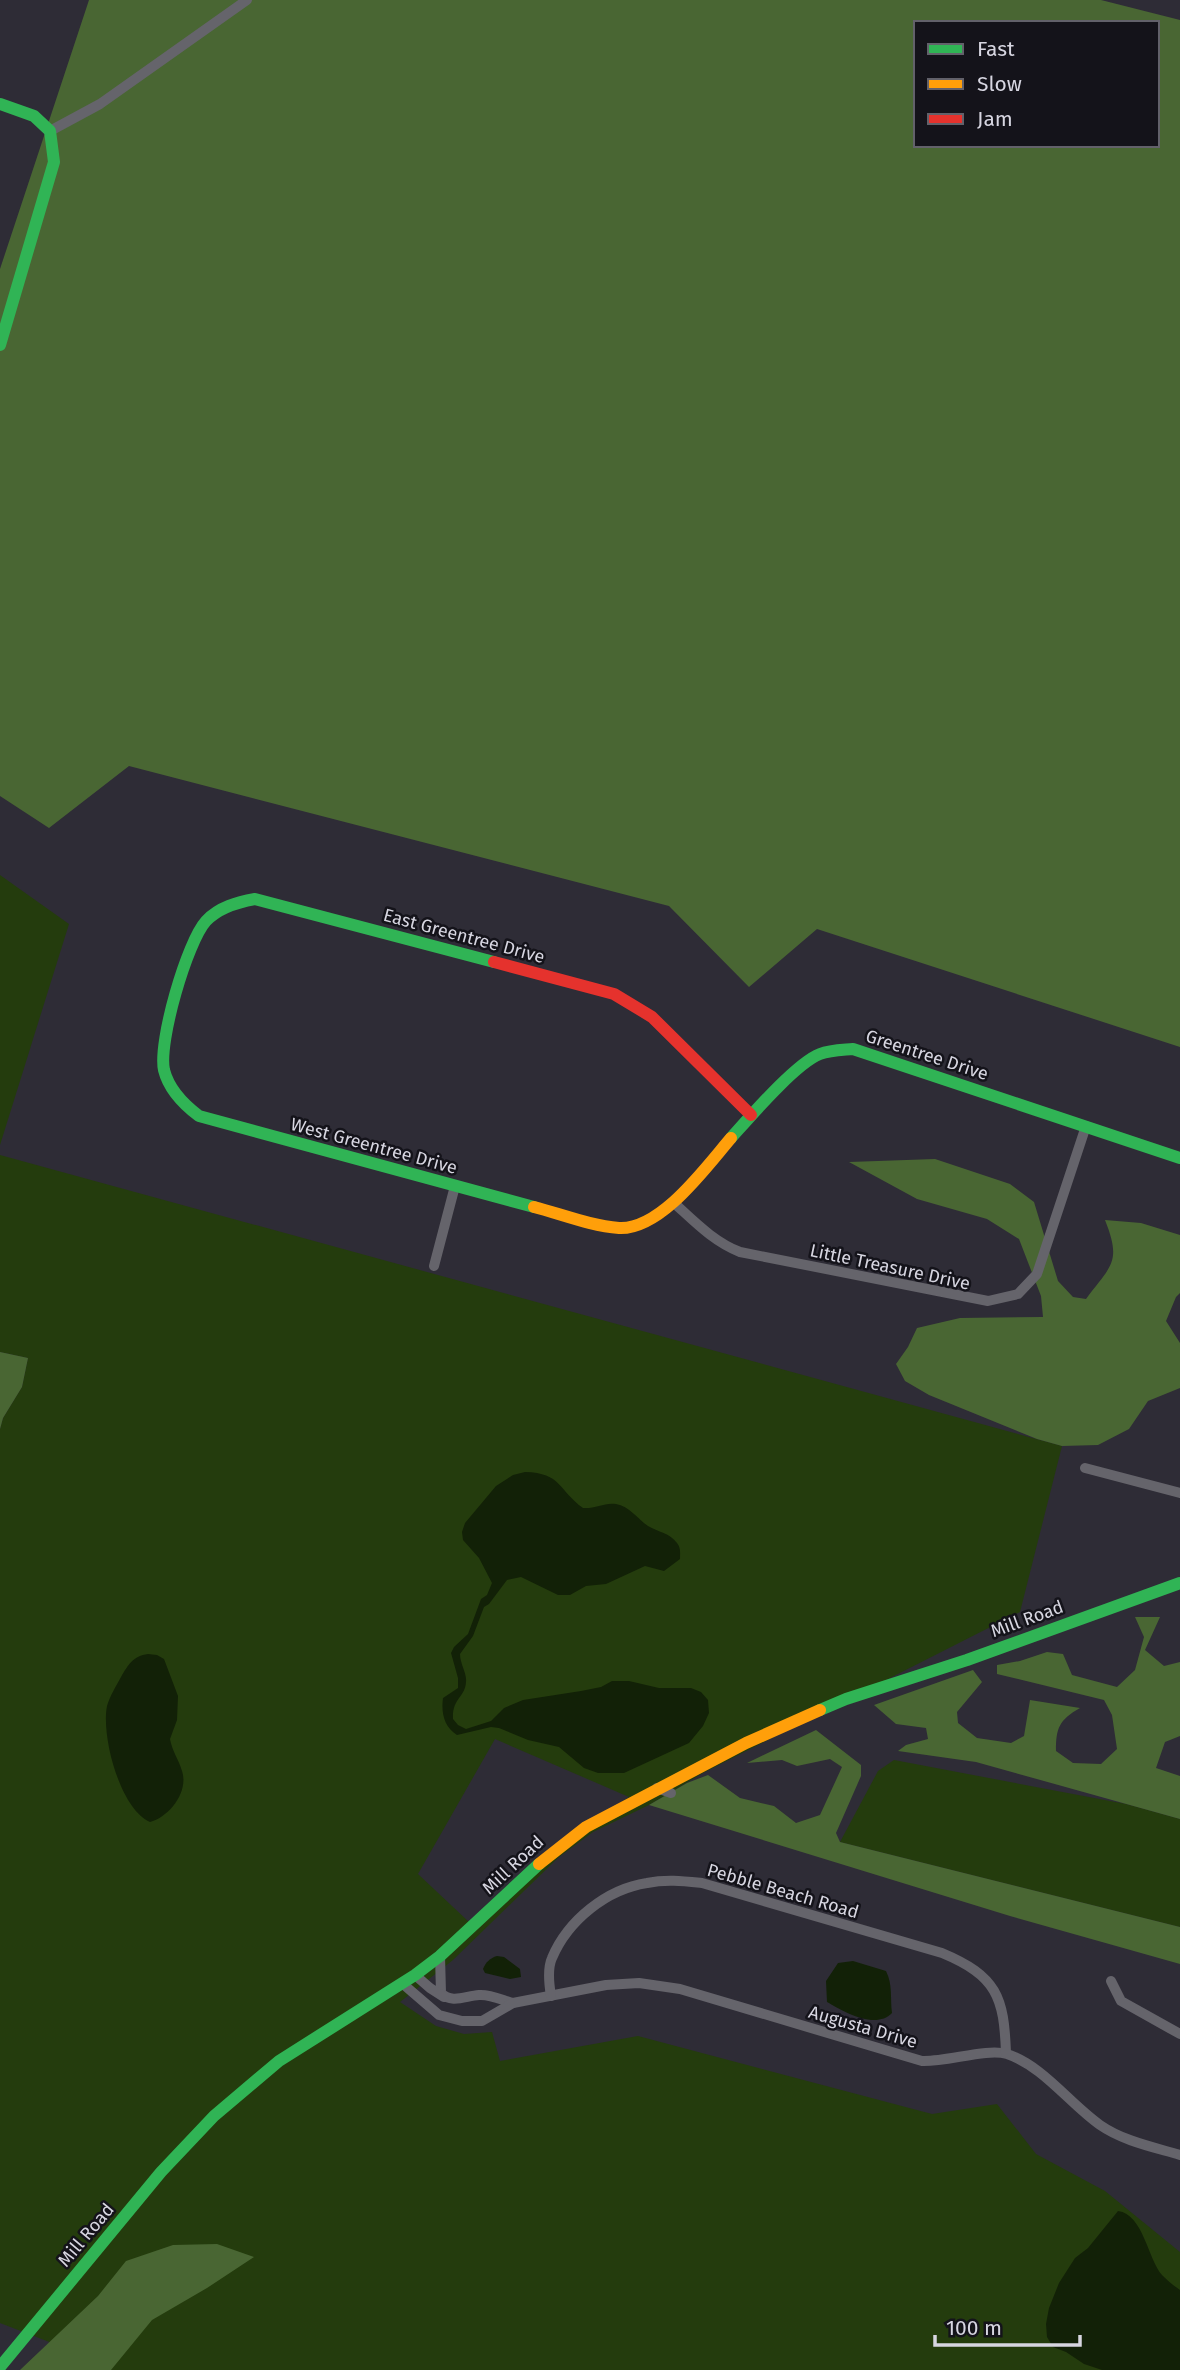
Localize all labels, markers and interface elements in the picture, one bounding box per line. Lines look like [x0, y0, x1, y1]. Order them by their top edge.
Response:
legend [914, 21, 1159, 147]
text: Fast [977, 36, 1015, 62]
text: Slow [977, 71, 1022, 97]
text: Jam [977, 106, 1013, 132]
street label: East Greentree Drive [381, 904, 547, 968]
street label: Greentree Drive [863, 1025, 991, 1085]
street label: West Greentree Drive [288, 1113, 460, 1179]
street label: Little Treasure Drive [808, 1239, 972, 1295]
street label: Mill Road [988, 1596, 1066, 1642]
street label: Mill Road [478, 1831, 548, 1899]
street label: Pebble Beach Road [705, 1859, 861, 1923]
street label: Augusta Drive [806, 2001, 920, 2053]
street label: Mill Road [53, 2199, 119, 2271]
scale bar [935, 2304, 1080, 2348]
text: 100 m [946, 2315, 1002, 2341]

